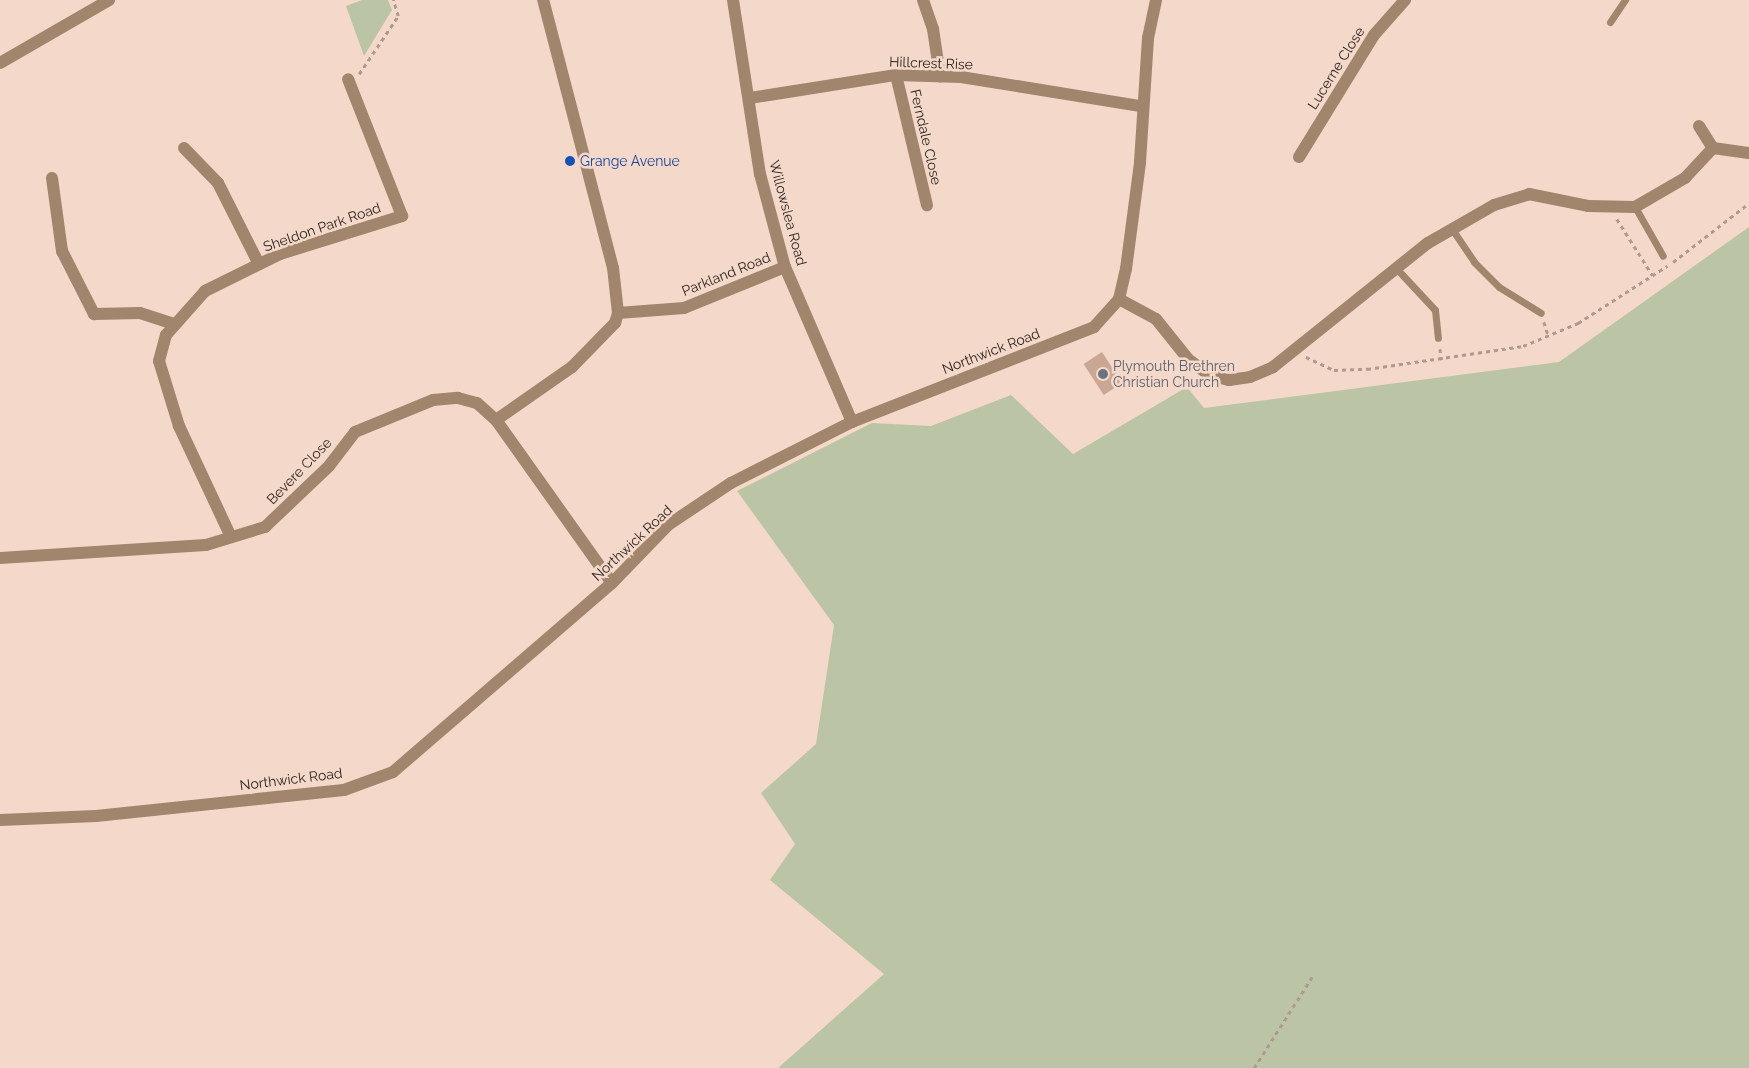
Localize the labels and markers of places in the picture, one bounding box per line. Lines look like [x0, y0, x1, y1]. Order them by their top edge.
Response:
place label: Grange Avenue [580, 153, 680, 169]
marker: Grange Avenue [564, 155, 576, 167]
place label: Plymouth Brethren Christian Church [1113, 358, 1235, 391]
marker: Plymouth Brethren Christian Church [1097, 368, 1109, 380]

